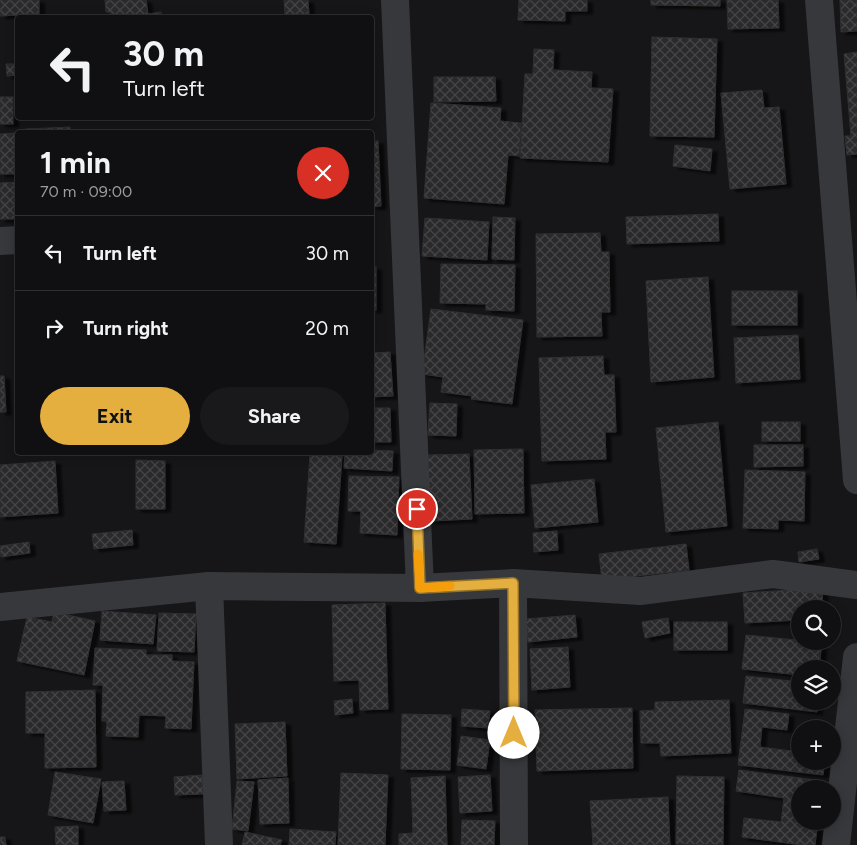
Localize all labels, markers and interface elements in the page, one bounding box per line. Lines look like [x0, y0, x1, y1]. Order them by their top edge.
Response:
text: 30 m [123, 33, 204, 75]
icon: left [40, 35, 105, 100]
text: Turn left [123, 75, 205, 102]
text: 1 min [40, 144, 111, 181]
button: close [297, 147, 349, 199]
text: 70 m · 09:00 [40, 182, 132, 201]
icon: left [40, 239, 68, 267]
text: Turn left [83, 242, 157, 265]
text: 30 m [306, 242, 349, 265]
icon: right [40, 314, 68, 342]
text: Turn right [83, 317, 169, 340]
text: 20 m [305, 317, 349, 340]
button: Exit [40, 387, 190, 445]
button: Share [200, 387, 349, 445]
pin [396, 488, 438, 530]
icon: arrive [403, 495, 431, 523]
map controls [791, 600, 841, 830]
button: search [791, 600, 841, 650]
button: layers [791, 660, 841, 710]
position arrow [487, 706, 539, 758]
button: + [791, 720, 841, 770]
button: − [791, 780, 841, 830]

